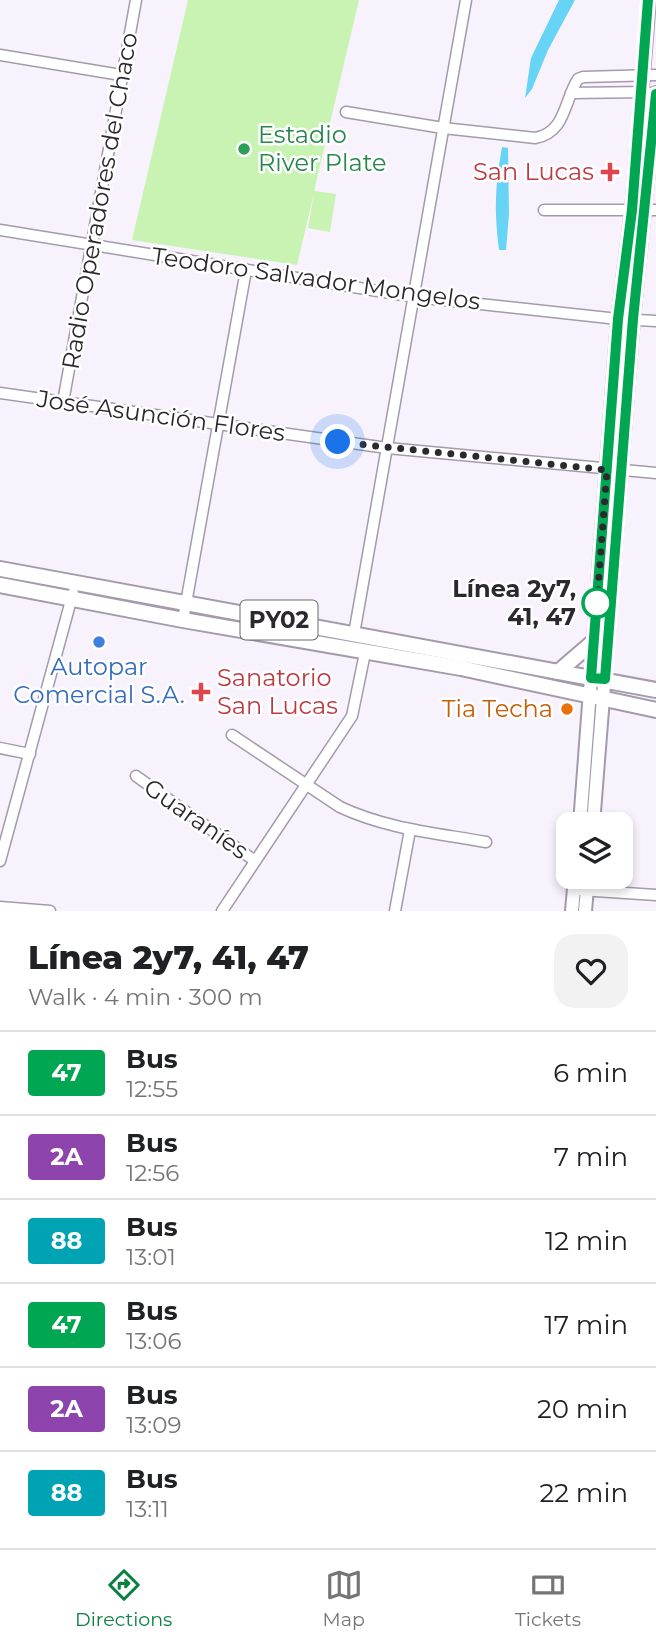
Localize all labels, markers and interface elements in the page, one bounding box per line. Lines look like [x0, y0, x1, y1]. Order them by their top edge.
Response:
street label: Radio Operadores del Chaco [56, 30, 143, 372]
place label: Estadio River Plate [258, 120, 387, 177]
marker: Estadio River Plate [236, 141, 252, 157]
place label: San Lucas [473, 157, 594, 186]
marker: San Lucas [600, 162, 620, 182]
street label: Teodoro Salvador Mongelos [150, 241, 482, 316]
street label: José Asunción Flores [34, 384, 287, 447]
your location [320, 424, 355, 459]
place label: Línea 2y7, 41, 47 [452, 574, 576, 631]
marker: Línea 2y7, 41, 47 [582, 588, 612, 618]
road number: PY02 [240, 600, 318, 640]
marker: Autopar Comercial S.A. [91, 634, 107, 650]
place label: Autopar Comercial S.A. [13, 652, 185, 709]
place label: Sanatorio San Lucas [217, 663, 338, 720]
marker: Sanatorio San Lucas [191, 682, 211, 702]
place label: Tia Techa [442, 694, 553, 723]
marker: Tia Techa [559, 701, 575, 717]
street label: Guaraníes [139, 772, 254, 865]
map controls [556, 812, 633, 889]
button: layers [556, 812, 633, 889]
button: heart [554, 934, 628, 1008]
text: Línea 2y7, 41, 47 [28, 937, 309, 977]
text: Walk · 4 min · 300 m [28, 983, 263, 1011]
text: Bus [126, 1043, 178, 1075]
text: 6 min [553, 1057, 628, 1089]
text: 47 [51, 1058, 82, 1087]
text: 12:55 [126, 1075, 178, 1103]
text: Bus [126, 1127, 178, 1159]
text: 7 min [554, 1141, 628, 1173]
text: 2A [50, 1142, 83, 1171]
text: 12:56 [126, 1159, 179, 1187]
text: Bus [126, 1211, 178, 1243]
text: 12 min [545, 1225, 628, 1257]
text: 88 [51, 1226, 82, 1255]
text: 13:01 [126, 1243, 176, 1271]
text: Bus [126, 1295, 178, 1327]
text: 17 min [544, 1309, 628, 1341]
text: 47 [51, 1310, 82, 1339]
text: 13:06 [126, 1327, 181, 1355]
text: Bus [126, 1379, 178, 1411]
text: 20 min [537, 1393, 628, 1425]
text: 2A [50, 1394, 83, 1423]
text: 13:09 [126, 1411, 181, 1439]
text: Bus [126, 1463, 178, 1495]
text: 22 min [539, 1477, 628, 1509]
text: 88 [51, 1478, 82, 1507]
text: 13:11 [126, 1495, 169, 1523]
tab: Directions [75, 1566, 172, 1631]
tab: Map [323, 1566, 365, 1631]
tab: Tickets [515, 1566, 581, 1631]

